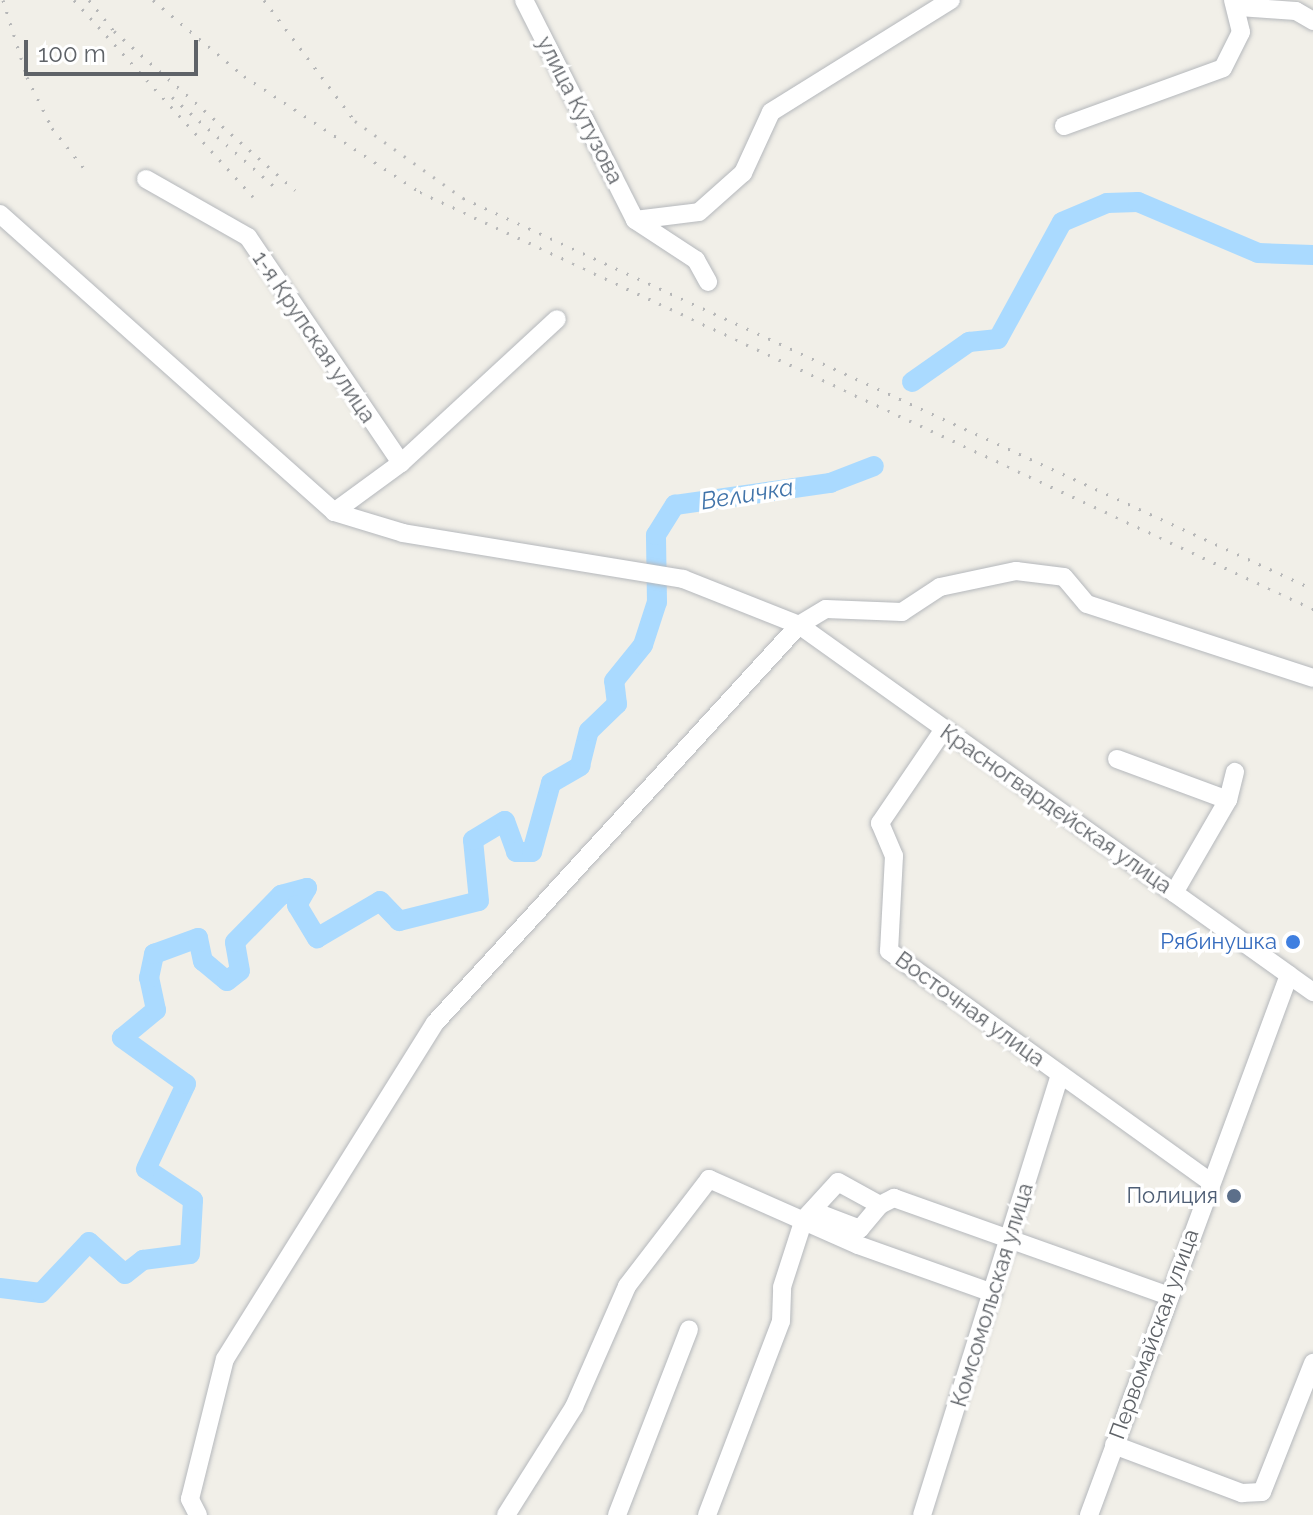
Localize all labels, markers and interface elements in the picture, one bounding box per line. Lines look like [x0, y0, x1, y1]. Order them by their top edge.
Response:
scale bar [28, 24, 202, 74]
street label: улица Кутузова [531, 32, 629, 188]
text: 100 m [38, 39, 106, 68]
street label: 1-я Крупская улица [247, 246, 381, 428]
water label: Величка [699, 472, 795, 516]
street label: Красногвардейская улица [935, 719, 1177, 899]
place label: Рябинушка [1160, 929, 1277, 955]
marker: Рябинушка [1284, 933, 1302, 951]
street label: Восточная улица [890, 946, 1050, 1072]
street label: Комсомольская улица [945, 1180, 1039, 1410]
place label: Полиция [1126, 1183, 1218, 1209]
marker: Полиция [1225, 1187, 1243, 1205]
street label: Первомайская улица [1104, 1225, 1204, 1443]

